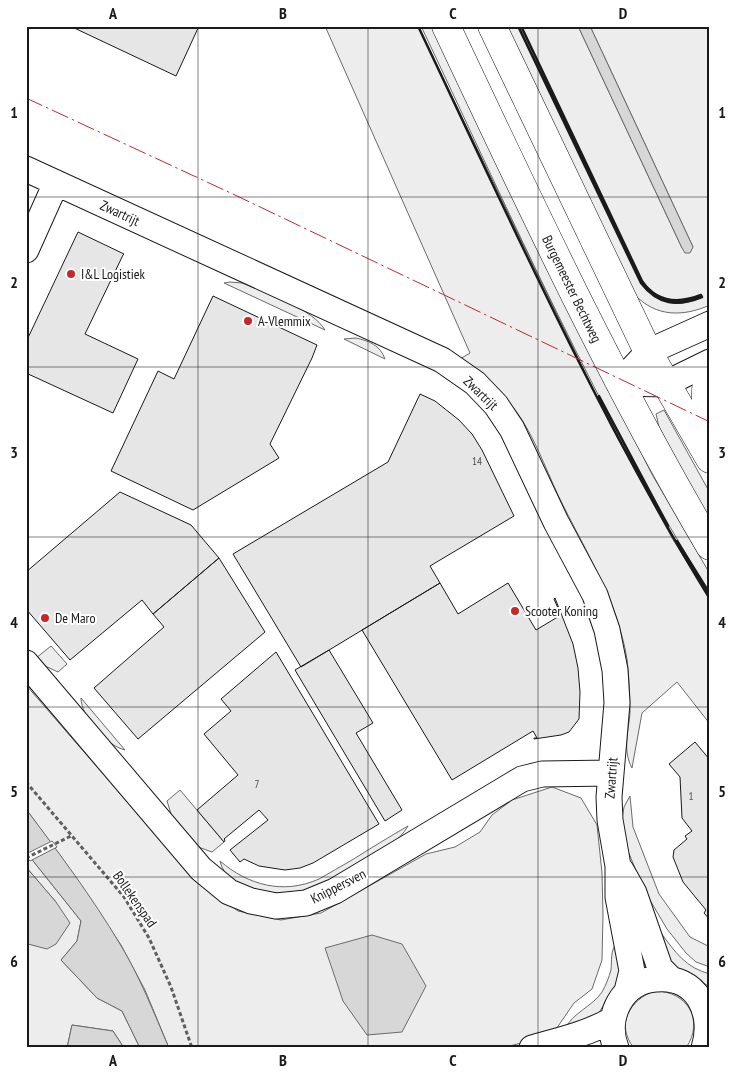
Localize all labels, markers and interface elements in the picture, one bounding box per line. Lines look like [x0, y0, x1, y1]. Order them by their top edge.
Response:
text: A [108, 3, 118, 23]
text: B [279, 3, 287, 23]
text: C [449, 3, 457, 23]
text: D [619, 3, 628, 23]
text: 1 [10, 102, 18, 122]
text: 1 [718, 102, 726, 122]
street label: Zwartrijt [97, 196, 143, 230]
street label: Burgemeester Bechtweg [538, 232, 606, 346]
place label: I&L Logistiek [81, 265, 145, 283]
marker: I&L Logistiek [65, 268, 77, 280]
text: 2 [10, 272, 18, 292]
text: 2 [718, 272, 726, 292]
place label: A-Vlemmix [258, 312, 311, 330]
marker: A-Vlemmix [242, 315, 254, 327]
street label: Zwartrijt [460, 372, 502, 414]
text: 3 [10, 442, 18, 462]
text: 3 [718, 442, 726, 462]
house number: 14 [472, 454, 482, 468]
place label: Scooter Koning [525, 602, 598, 620]
marker: Scooter Koning [509, 605, 521, 617]
place label: De Maro [55, 609, 96, 627]
text: 4 [10, 612, 18, 632]
marker: De Maro [39, 612, 51, 624]
text: 4 [718, 612, 726, 632]
street label: Zwartrijt [601, 757, 621, 799]
house number: 7 [255, 777, 260, 791]
text: 5 [10, 781, 18, 801]
text: 5 [718, 781, 726, 801]
house number: 1 [689, 789, 694, 803]
street label: Knippersven [307, 864, 369, 908]
street label: Bollekenspad [109, 867, 161, 931]
text: 6 [10, 951, 18, 971]
text: 6 [718, 951, 726, 971]
text: A [108, 1050, 118, 1070]
text: B [279, 1050, 287, 1070]
text: C [449, 1050, 457, 1070]
text: D [619, 1050, 628, 1070]

